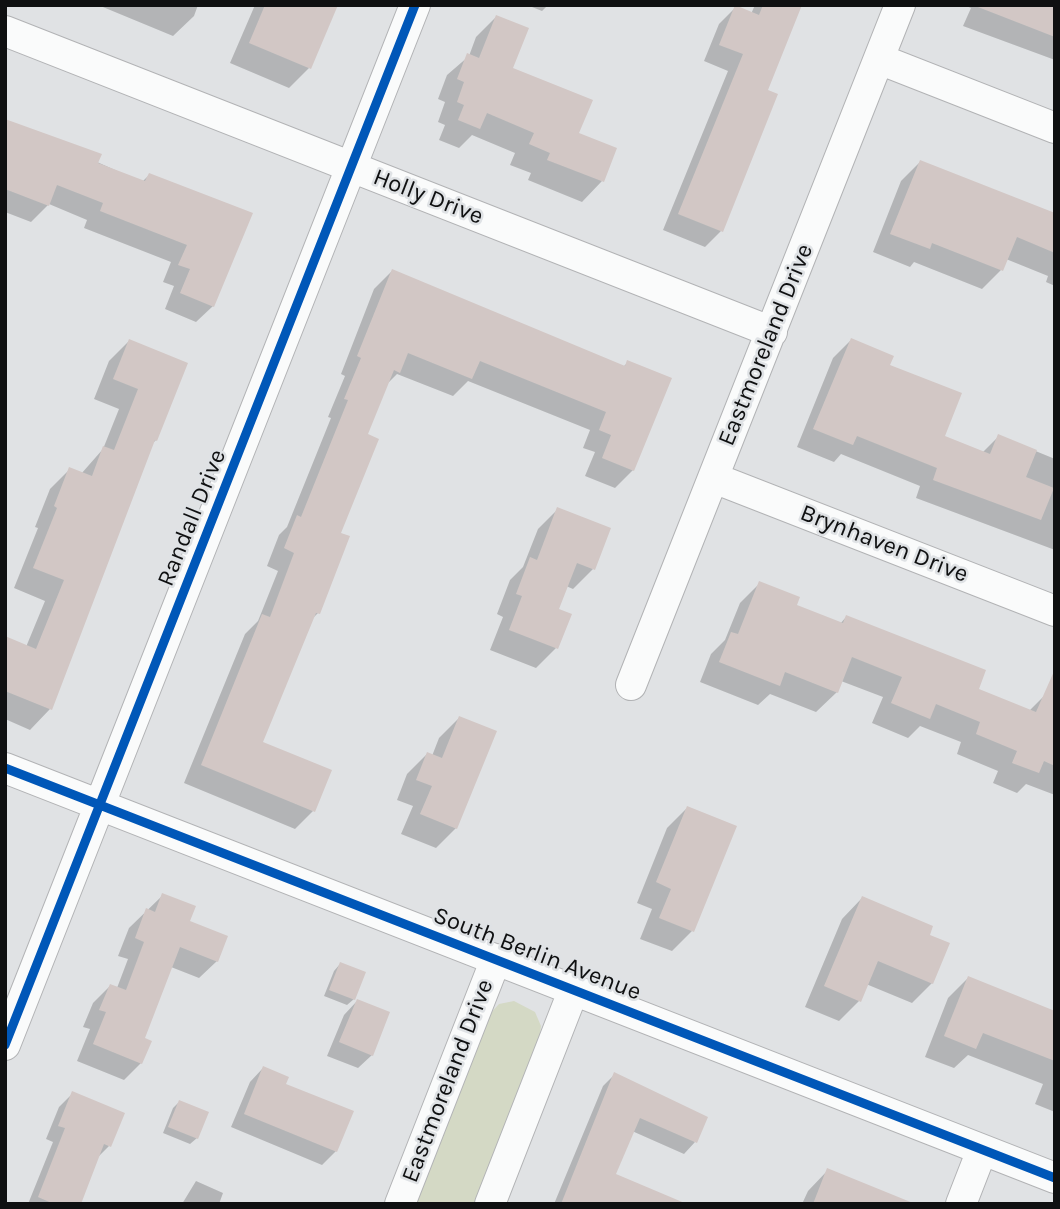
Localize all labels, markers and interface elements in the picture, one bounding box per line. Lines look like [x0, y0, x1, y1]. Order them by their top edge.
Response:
street label: Holly Drive [369, 163, 487, 231]
street label: Eastmoreland Drive [712, 240, 820, 450]
street label: Randall Drive [151, 445, 233, 591]
street label: Brynhaven Drive [796, 499, 972, 589]
street label: South Berlin Avenue [429, 901, 645, 1007]
street label: Eastmoreland Drive [396, 975, 500, 1187]

